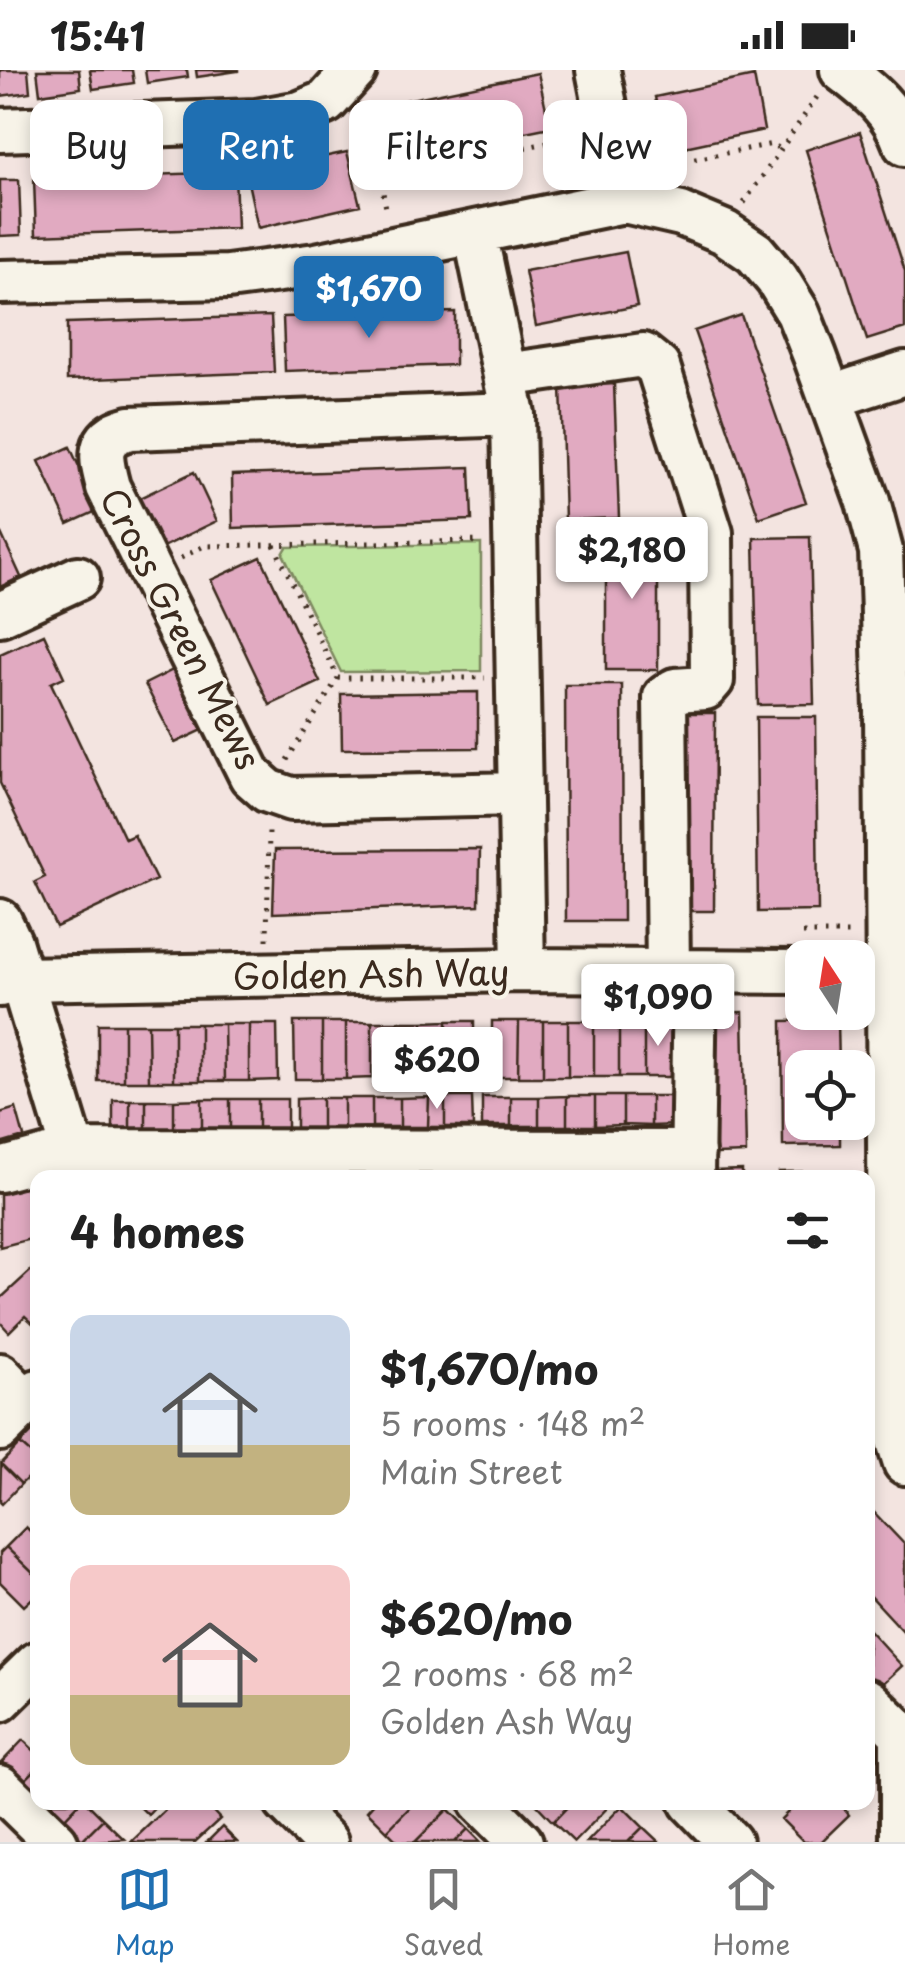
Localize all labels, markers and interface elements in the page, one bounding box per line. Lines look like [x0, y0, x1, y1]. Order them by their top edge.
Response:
text: 15:41 [50, 7, 146, 64]
chip: Buy [30, 100, 163, 190]
chip: Rent [183, 100, 329, 190]
chip: Filters [349, 100, 523, 190]
chip: New [543, 100, 687, 190]
pin: $1,670 [288, 256, 450, 341]
text: $1,670 [316, 264, 422, 312]
street label: Cross Green Mews [88, 478, 276, 778]
pin: $2,180 [551, 517, 713, 602]
text: $2,180 [578, 525, 686, 573]
north arrow [785, 940, 875, 1030]
map controls [785, 940, 875, 1140]
street label: Golden Ash Way [232, 944, 510, 1002]
pin: $1,090 [577, 964, 739, 1049]
text: $1,090 [603, 972, 713, 1020]
pin: $620 [378, 1027, 496, 1112]
text: $620 [394, 1035, 480, 1083]
button: locate [785, 1050, 875, 1140]
text: 4 homes [70, 1199, 245, 1262]
icon: filters [780, 1203, 835, 1258]
text: $1,670/mo [380, 1336, 598, 1399]
icon: home [150, 1355, 270, 1475]
text: 5 rooms · 148 m² [380, 1399, 645, 1447]
text: Main Street [380, 1447, 563, 1495]
text: $620/mo [380, 1586, 573, 1649]
icon: home [150, 1605, 270, 1725]
text: 2 rooms · 68 m² [380, 1649, 634, 1697]
text: Golden Ash Way [380, 1697, 633, 1745]
tab: Map [115, 1862, 174, 1965]
tab: Saved [404, 1862, 483, 1965]
tab: Home [712, 1862, 790, 1965]

